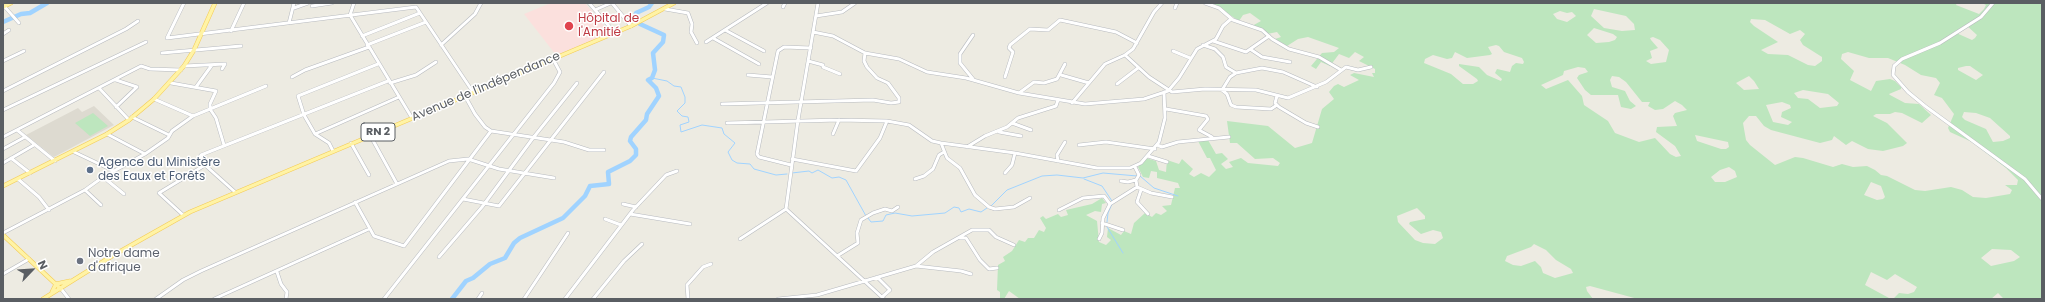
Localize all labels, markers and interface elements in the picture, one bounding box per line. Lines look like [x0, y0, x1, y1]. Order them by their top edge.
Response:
place label: Hôpital de l'Amitié [578, 12, 639, 40]
marker: Hôpital de l'Amitié [563, 20, 575, 32]
street label: Avenue de l'Indépendance [410, 49, 562, 125]
road number: RN 2 [361, 123, 395, 141]
place label: Agence du Ministère des Eaux et Forêts [98, 156, 220, 184]
marker: Agence du Ministère des Eaux et Forêts [85, 165, 95, 175]
place label: Notre dame d'afrique [88, 247, 160, 275]
north arrow [12, 250, 52, 290]
marker: Notre dame d'afrique [75, 256, 85, 266]
text: N [34, 258, 52, 272]

